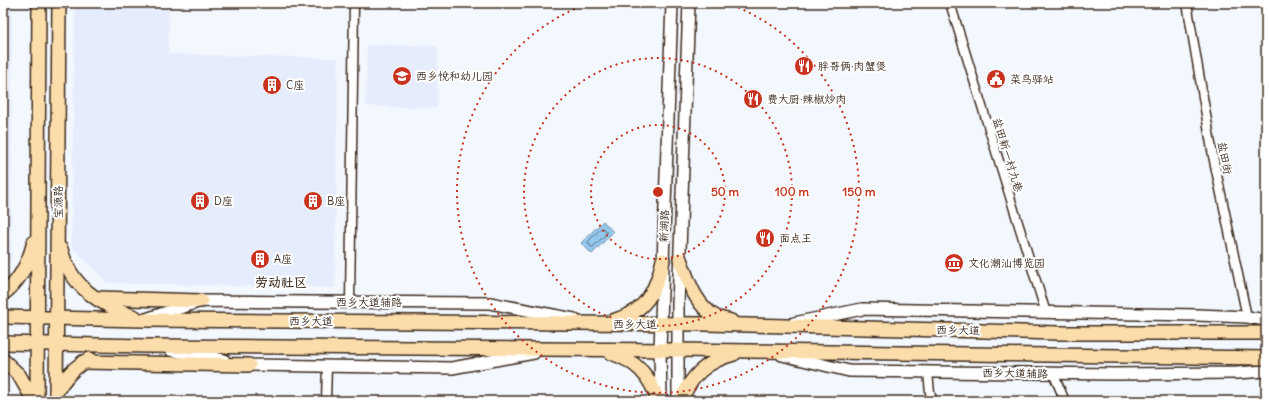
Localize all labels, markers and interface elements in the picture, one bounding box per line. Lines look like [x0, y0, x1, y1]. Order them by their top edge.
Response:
restaurant icon: 胖哥俩·肉蟹煲 [793, 55, 815, 77]
place label: 胖哥俩·肉蟹煲 [818, 59, 886, 73]
school or university icon: 西乡悦和幼儿园 [391, 65, 413, 87]
public building icon: 菜鸟驿站 [985, 68, 1007, 90]
place label: 西乡悦和幼儿园 [416, 69, 493, 83]
place label: 菜鸟驿站 [1010, 72, 1054, 86]
building icon: C座 [261, 74, 283, 96]
place label: C座 [286, 78, 304, 92]
restaurant icon: 费大厨·辣椒炒肉 [742, 88, 764, 110]
place label: 费大厨·辣椒炒肉 [767, 92, 846, 106]
street label: 盐田新一村九巷 [990, 116, 1026, 194]
street label: 盐田街 [1215, 140, 1235, 177]
text: 50 m [711, 184, 740, 199]
text: 100 m [775, 184, 809, 199]
text: 150 m [843, 184, 876, 199]
centre of rings [651, 185, 665, 199]
street label: 宝源路 [51, 186, 65, 219]
building icon: D座 [189, 190, 211, 212]
building icon: B座 [302, 190, 324, 212]
place label: D座 [214, 194, 233, 208]
place label: B座 [327, 194, 345, 208]
street label: 新湖路 [656, 209, 672, 243]
restaurant icon: 面点王 [754, 227, 776, 249]
place label: 面点王 [779, 231, 812, 245]
building icon: A座 [249, 248, 271, 270]
place label: A座 [274, 252, 292, 266]
museum icon: 文化潮汕博览园 [943, 252, 965, 274]
place label: 文化潮汕博览园 [968, 256, 1045, 270]
district label: 劳动社区 [255, 274, 307, 291]
street label: 西乡大道辅路 [336, 295, 402, 309]
street label: 西乡大道 [289, 314, 333, 328]
street label: 西乡大道 [613, 317, 657, 331]
street label: 西乡大道 [936, 323, 980, 337]
street label: 西乡大道辅路 [982, 365, 1048, 381]

